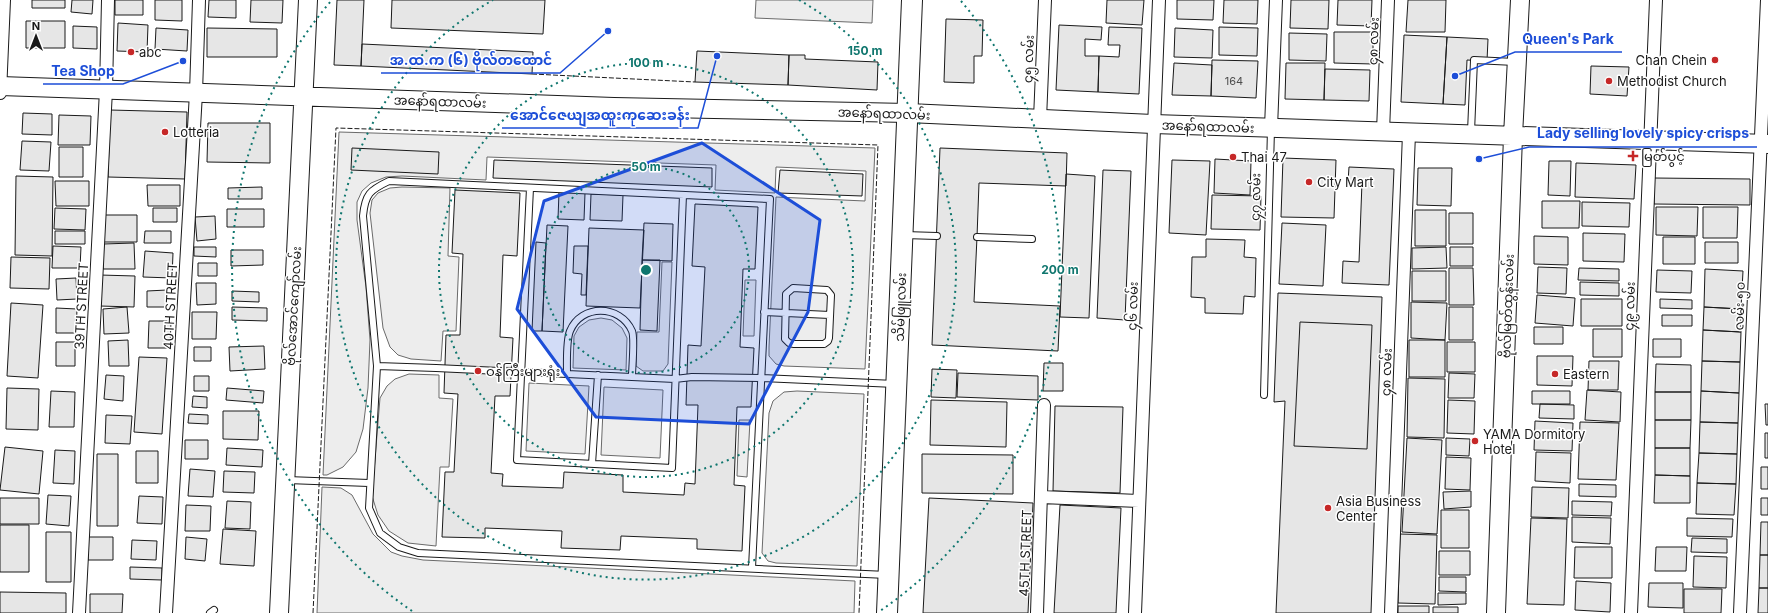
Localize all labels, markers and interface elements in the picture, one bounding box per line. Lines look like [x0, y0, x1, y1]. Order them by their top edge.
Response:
north arrow [16, 16, 56, 56]
street label: ၄၈ လမ်း [1364, 17, 1385, 65]
text: N [32, 19, 40, 33]
callout: Queen's Park [1515, 26, 1622, 52]
text: Queen's Park [1522, 30, 1615, 47]
street label: ၄၅ လမ်း [1019, 35, 1040, 84]
text: 150 m [848, 43, 882, 58]
place label: abc [139, 44, 162, 60]
marker: abc [126, 47, 136, 57]
callout: အ.ထ.က (၆) ဗိုလ်တထောင် [381, 47, 560, 73]
text: အ.ထ.က (၆) ဗိုလ်တထောင် [390, 50, 552, 72]
place label: Chan Chein [1636, 52, 1707, 68]
text: 100 m [628, 55, 664, 70]
marker: Chan Chein [1710, 55, 1720, 65]
callout: Tea Shop [43, 58, 123, 84]
text: Tea Shop [51, 62, 115, 79]
place label: Methodist Church [1617, 73, 1727, 89]
house number: 164 [1225, 74, 1243, 88]
marker: Methodist Church [1604, 76, 1614, 86]
street label: အနော်ရထာလမ်း [393, 91, 487, 114]
callout: အောင်ဇေယျအထူးကုဆေးခန်း [502, 102, 698, 128]
street label: အနော်ရထာလမ်း [837, 103, 931, 126]
text: အောင်ဇေယျအထူးကုဆေးခန်း [510, 105, 690, 127]
street label: အနော်ရထာလမ်း [1161, 116, 1255, 139]
callout: Lady selling lovely spicy crisps [1529, 121, 1757, 147]
place label: Lotteria [173, 124, 219, 140]
text: Lady selling lovely spicy crisps [1537, 124, 1749, 141]
marker: Lotteria [160, 127, 170, 137]
place label: မြတ်ပွင့် [1641, 148, 1685, 167]
place label: Thai 47 [1241, 149, 1287, 165]
marker: မြတ်ပွင့် [1628, 151, 1638, 161]
marker: Thai 47 [1228, 152, 1238, 162]
text: 50 m [631, 159, 661, 174]
street label: ၄၇ လမ်း [1247, 173, 1266, 221]
place label: City Mart [1317, 174, 1374, 190]
marker: City Mart [1304, 177, 1314, 187]
street label: ဗိုလ်အောင်ကျော်လမ်း [282, 246, 307, 366]
street label: ဗိုလ်မြတ်ထွန်းလမ်း [1497, 254, 1520, 358]
street label: 39TH STREET [71, 262, 91, 350]
street label: 40TH STREET [160, 262, 180, 350]
text: 200 m [1041, 262, 1079, 277]
centre of rings [639, 263, 653, 277]
street label: သိမ်ဖြူလမ်း [891, 272, 912, 342]
street label: ၄၆ လမ်း [1123, 281, 1144, 331]
street label: ၄၉ လမ်း [1620, 281, 1641, 331]
street label: လမ်း ၅၀ [1730, 281, 1751, 331]
street label: ၄၈ လမ်း [1377, 348, 1398, 396]
place label: ဝန်ကြီးများရုံး [486, 363, 560, 382]
marker: ဝန်ကြီးများရုံး [473, 366, 483, 376]
place label: Eastern [1563, 366, 1609, 382]
marker: Eastern [1550, 369, 1560, 379]
place label: YAMA Dormitory Hotel [1483, 426, 1585, 457]
marker: YAMA Dormitory Hotel [1470, 436, 1480, 446]
place label: Asia Business Center [1336, 493, 1421, 524]
marker: Asia Business Center [1323, 503, 1333, 513]
street label: 45TH STREET [1015, 509, 1035, 597]

